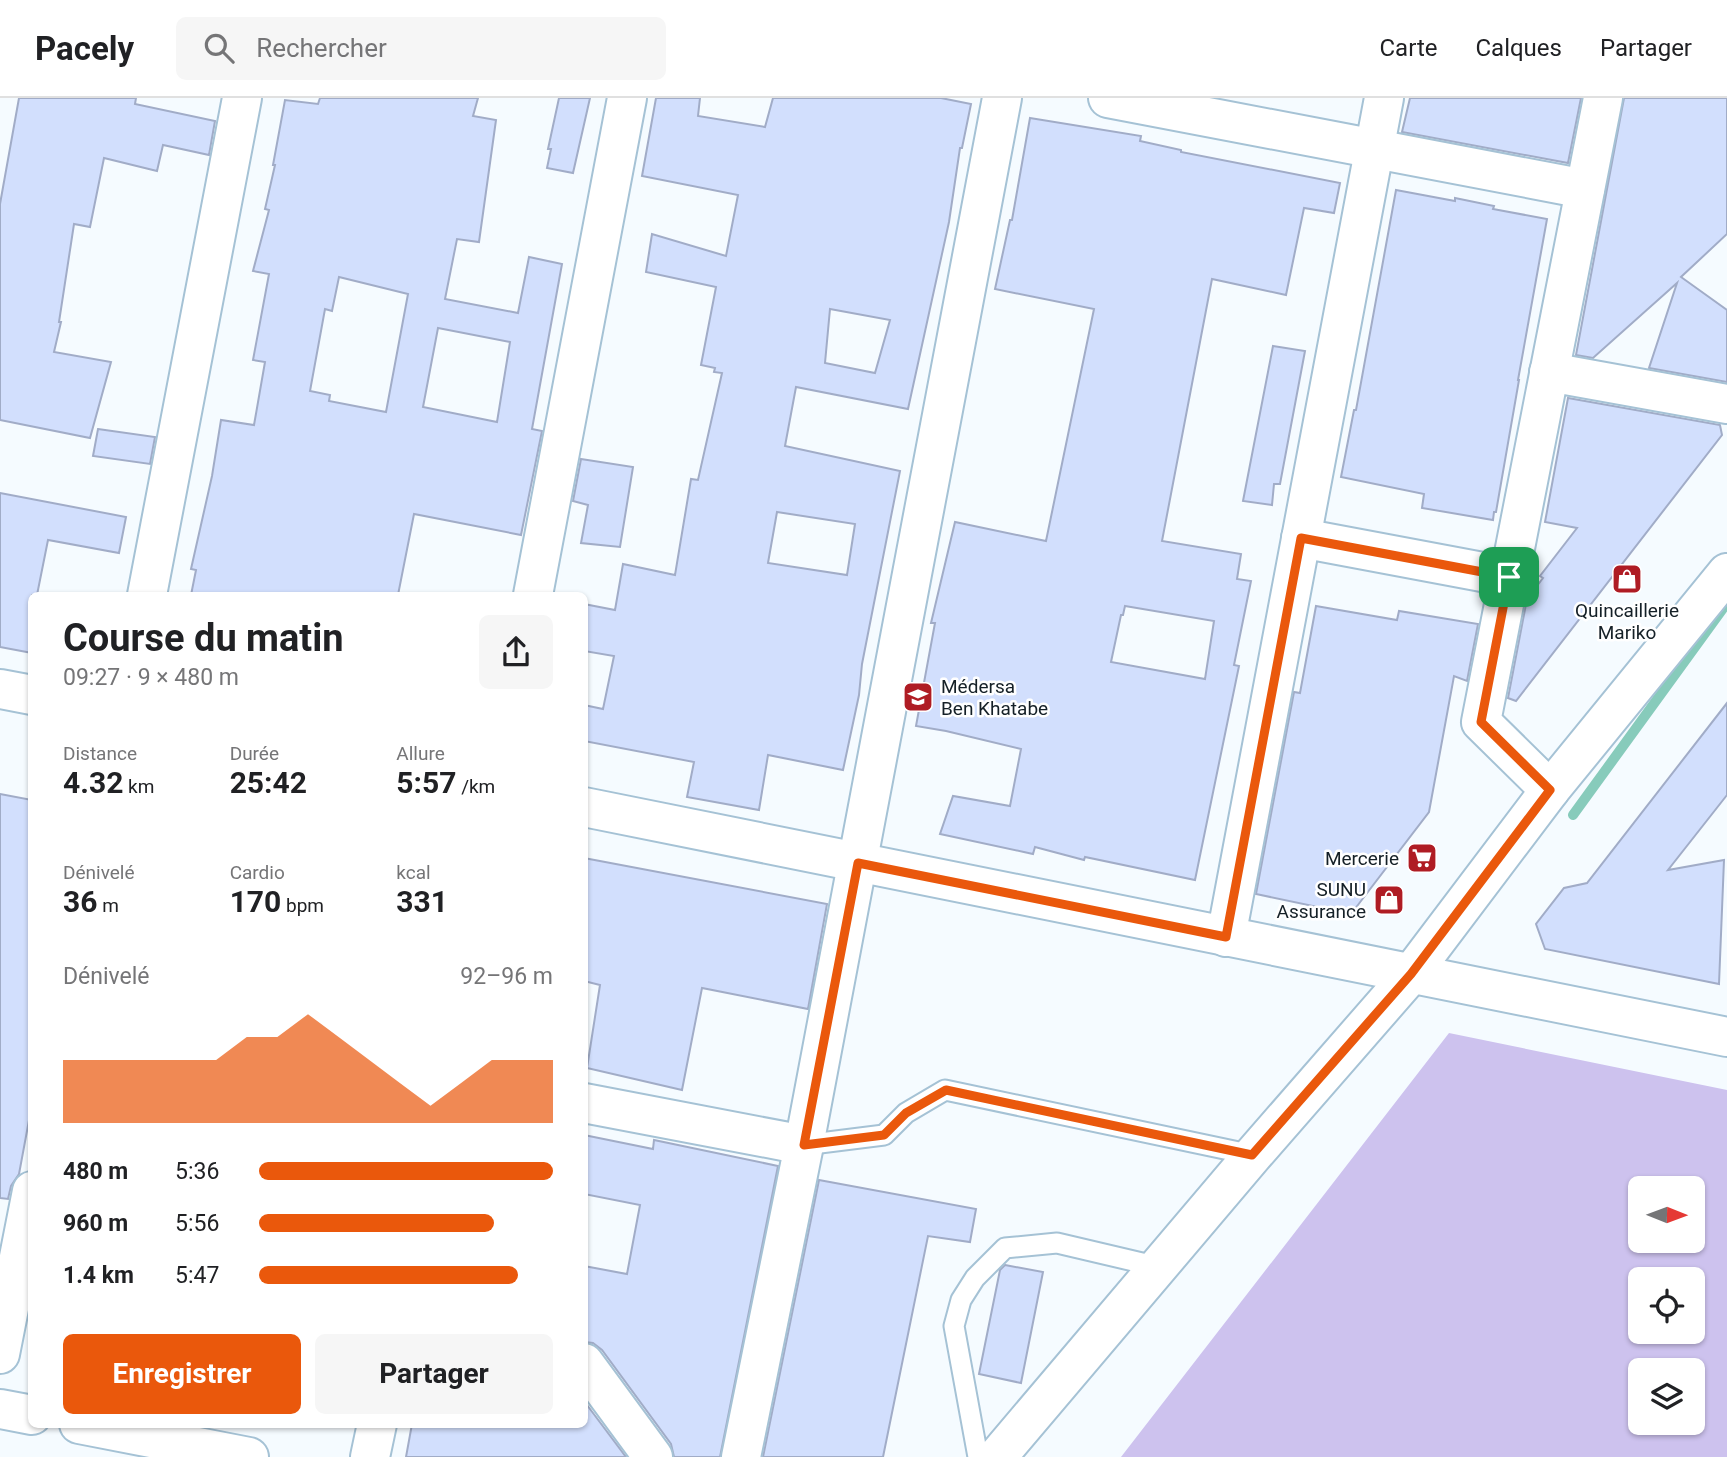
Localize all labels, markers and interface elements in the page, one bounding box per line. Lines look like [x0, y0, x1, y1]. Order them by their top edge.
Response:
search box [176, 17, 666, 80]
text: Pacely [35, 29, 134, 68]
icon: search [200, 29, 238, 67]
text: Rechercher [256, 33, 387, 63]
text: Carte [1379, 34, 1437, 62]
text: Calques [1475, 34, 1562, 62]
text: Partager [1600, 34, 1692, 62]
pin [1479, 547, 1539, 607]
icon: arrive [1490, 558, 1528, 596]
shop icon: Quincaillerie Mariko [1610, 562, 1644, 596]
place label: Quincaillerie Mariko [1575, 599, 1679, 644]
button: share [479, 615, 553, 689]
text: Course du matin [63, 616, 344, 660]
text: 09:27 · 9 × 480 m [63, 664, 239, 691]
place label: Médersa Ben Khatabe [941, 675, 1048, 720]
school or university icon: Médersa Ben Khatabe [901, 680, 935, 714]
text: Distance [63, 742, 137, 765]
text: Durée [230, 742, 279, 765]
text: Allure [396, 742, 445, 765]
text: 4.32 [63, 765, 123, 800]
text: 25:42 [230, 765, 307, 800]
text: 5:57 [396, 765, 456, 800]
text: km [123, 775, 154, 798]
text: /km [456, 775, 495, 798]
supermarket icon: Mercerie [1405, 841, 1439, 875]
place label: Mercerie [1325, 847, 1399, 870]
text: Dénivelé [63, 861, 135, 884]
text: Cardio [230, 861, 285, 884]
text: kcal [396, 861, 431, 884]
place label: SUNU Assurance [1277, 878, 1366, 923]
shop icon: SUNU Assurance [1372, 883, 1406, 917]
text: 36 [63, 884, 97, 919]
text: 170 [230, 884, 281, 919]
text: 331 [396, 884, 448, 919]
text: m [97, 894, 119, 917]
text: bpm [281, 894, 324, 917]
text: Dénivelé [63, 963, 150, 990]
text: 92–96 m [460, 963, 553, 990]
text: 480 m [63, 1158, 128, 1185]
text: 5:36 [175, 1158, 219, 1185]
north arrow [1628, 1176, 1704, 1253]
map controls [1628, 1176, 1705, 1435]
text: 960 m [63, 1210, 128, 1237]
text: 5:56 [175, 1210, 219, 1237]
text: 1.4 km [63, 1262, 134, 1289]
text: 5:47 [175, 1262, 219, 1289]
button: locate [1628, 1267, 1705, 1344]
button: Enregistrer [63, 1334, 301, 1414]
button: Partager [315, 1334, 553, 1414]
button: layers [1628, 1358, 1705, 1435]

